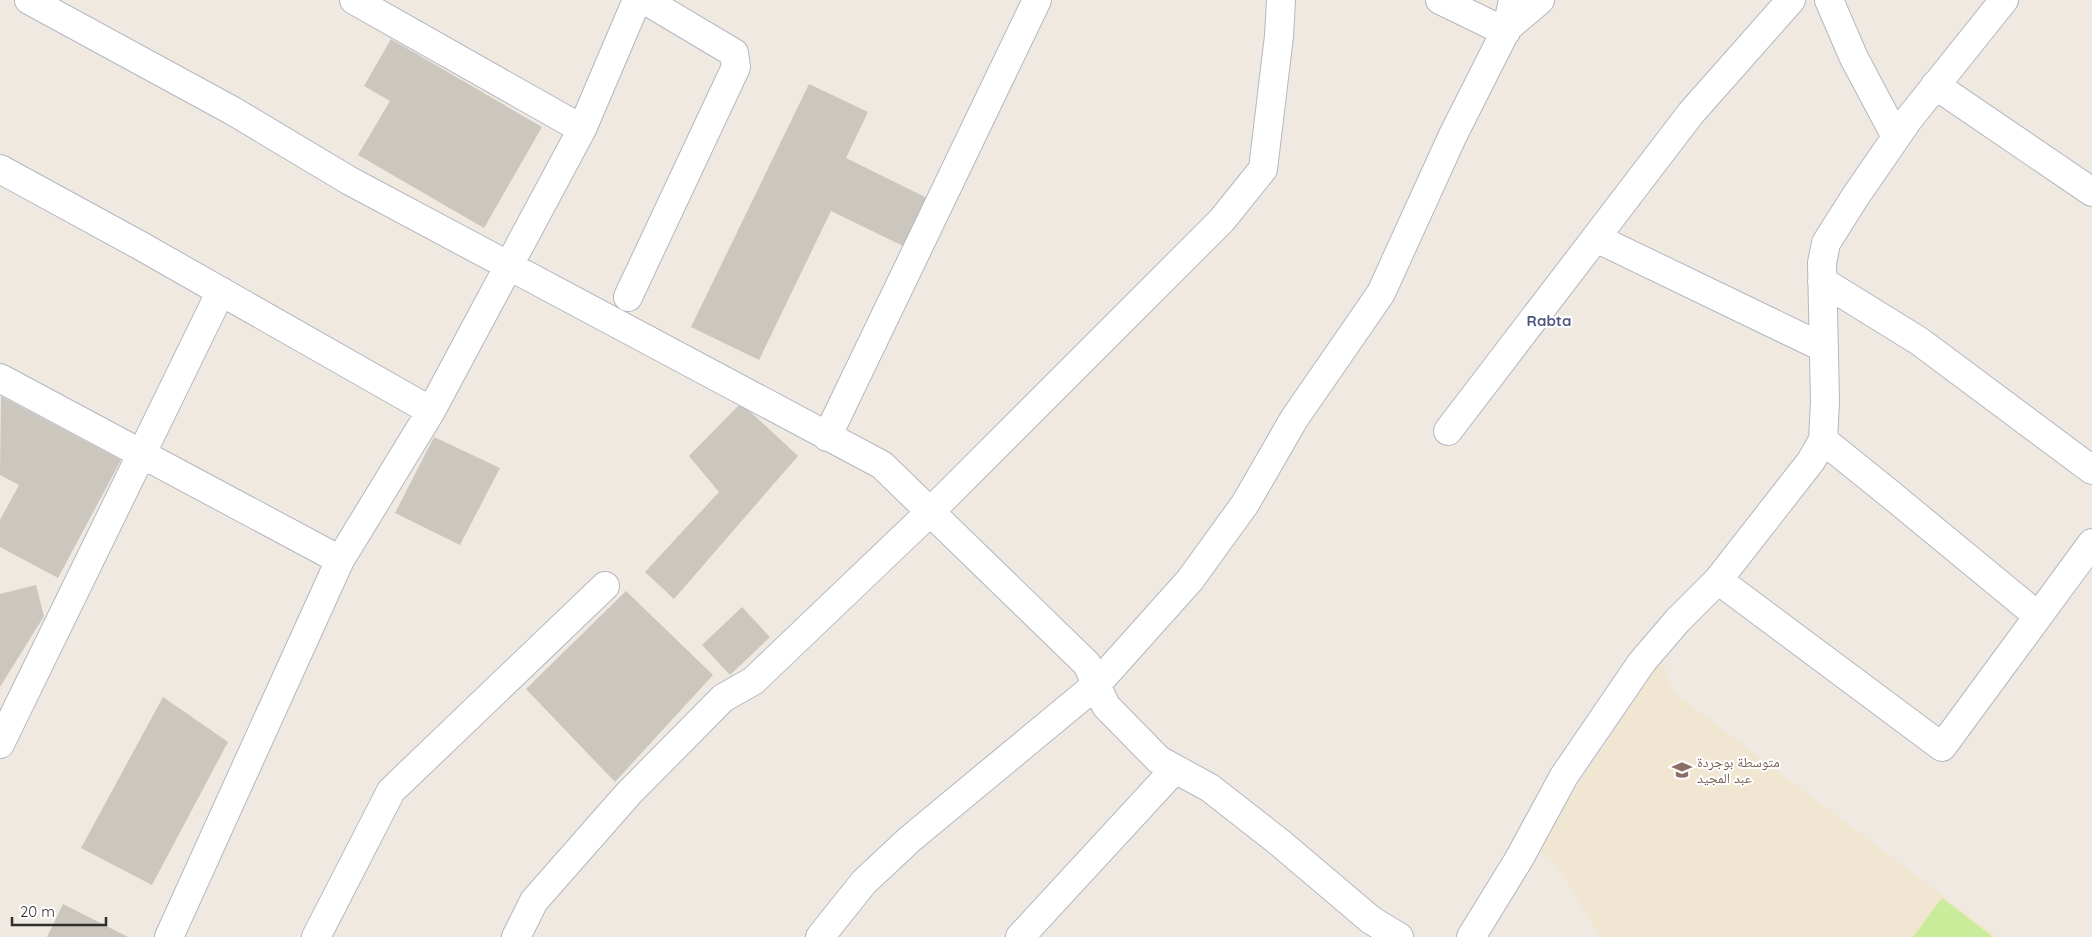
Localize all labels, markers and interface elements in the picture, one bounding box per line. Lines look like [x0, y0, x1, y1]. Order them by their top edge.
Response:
district label: Rabta [1527, 311, 1571, 330]
place label: متوسطة بوجردة عبد المجيد [1697, 753, 1780, 787]
school or university icon: متوسطة بوجردة عبد المجيد [1671, 759, 1693, 781]
scale bar [12, 894, 106, 926]
text: 20 m [20, 902, 55, 921]

